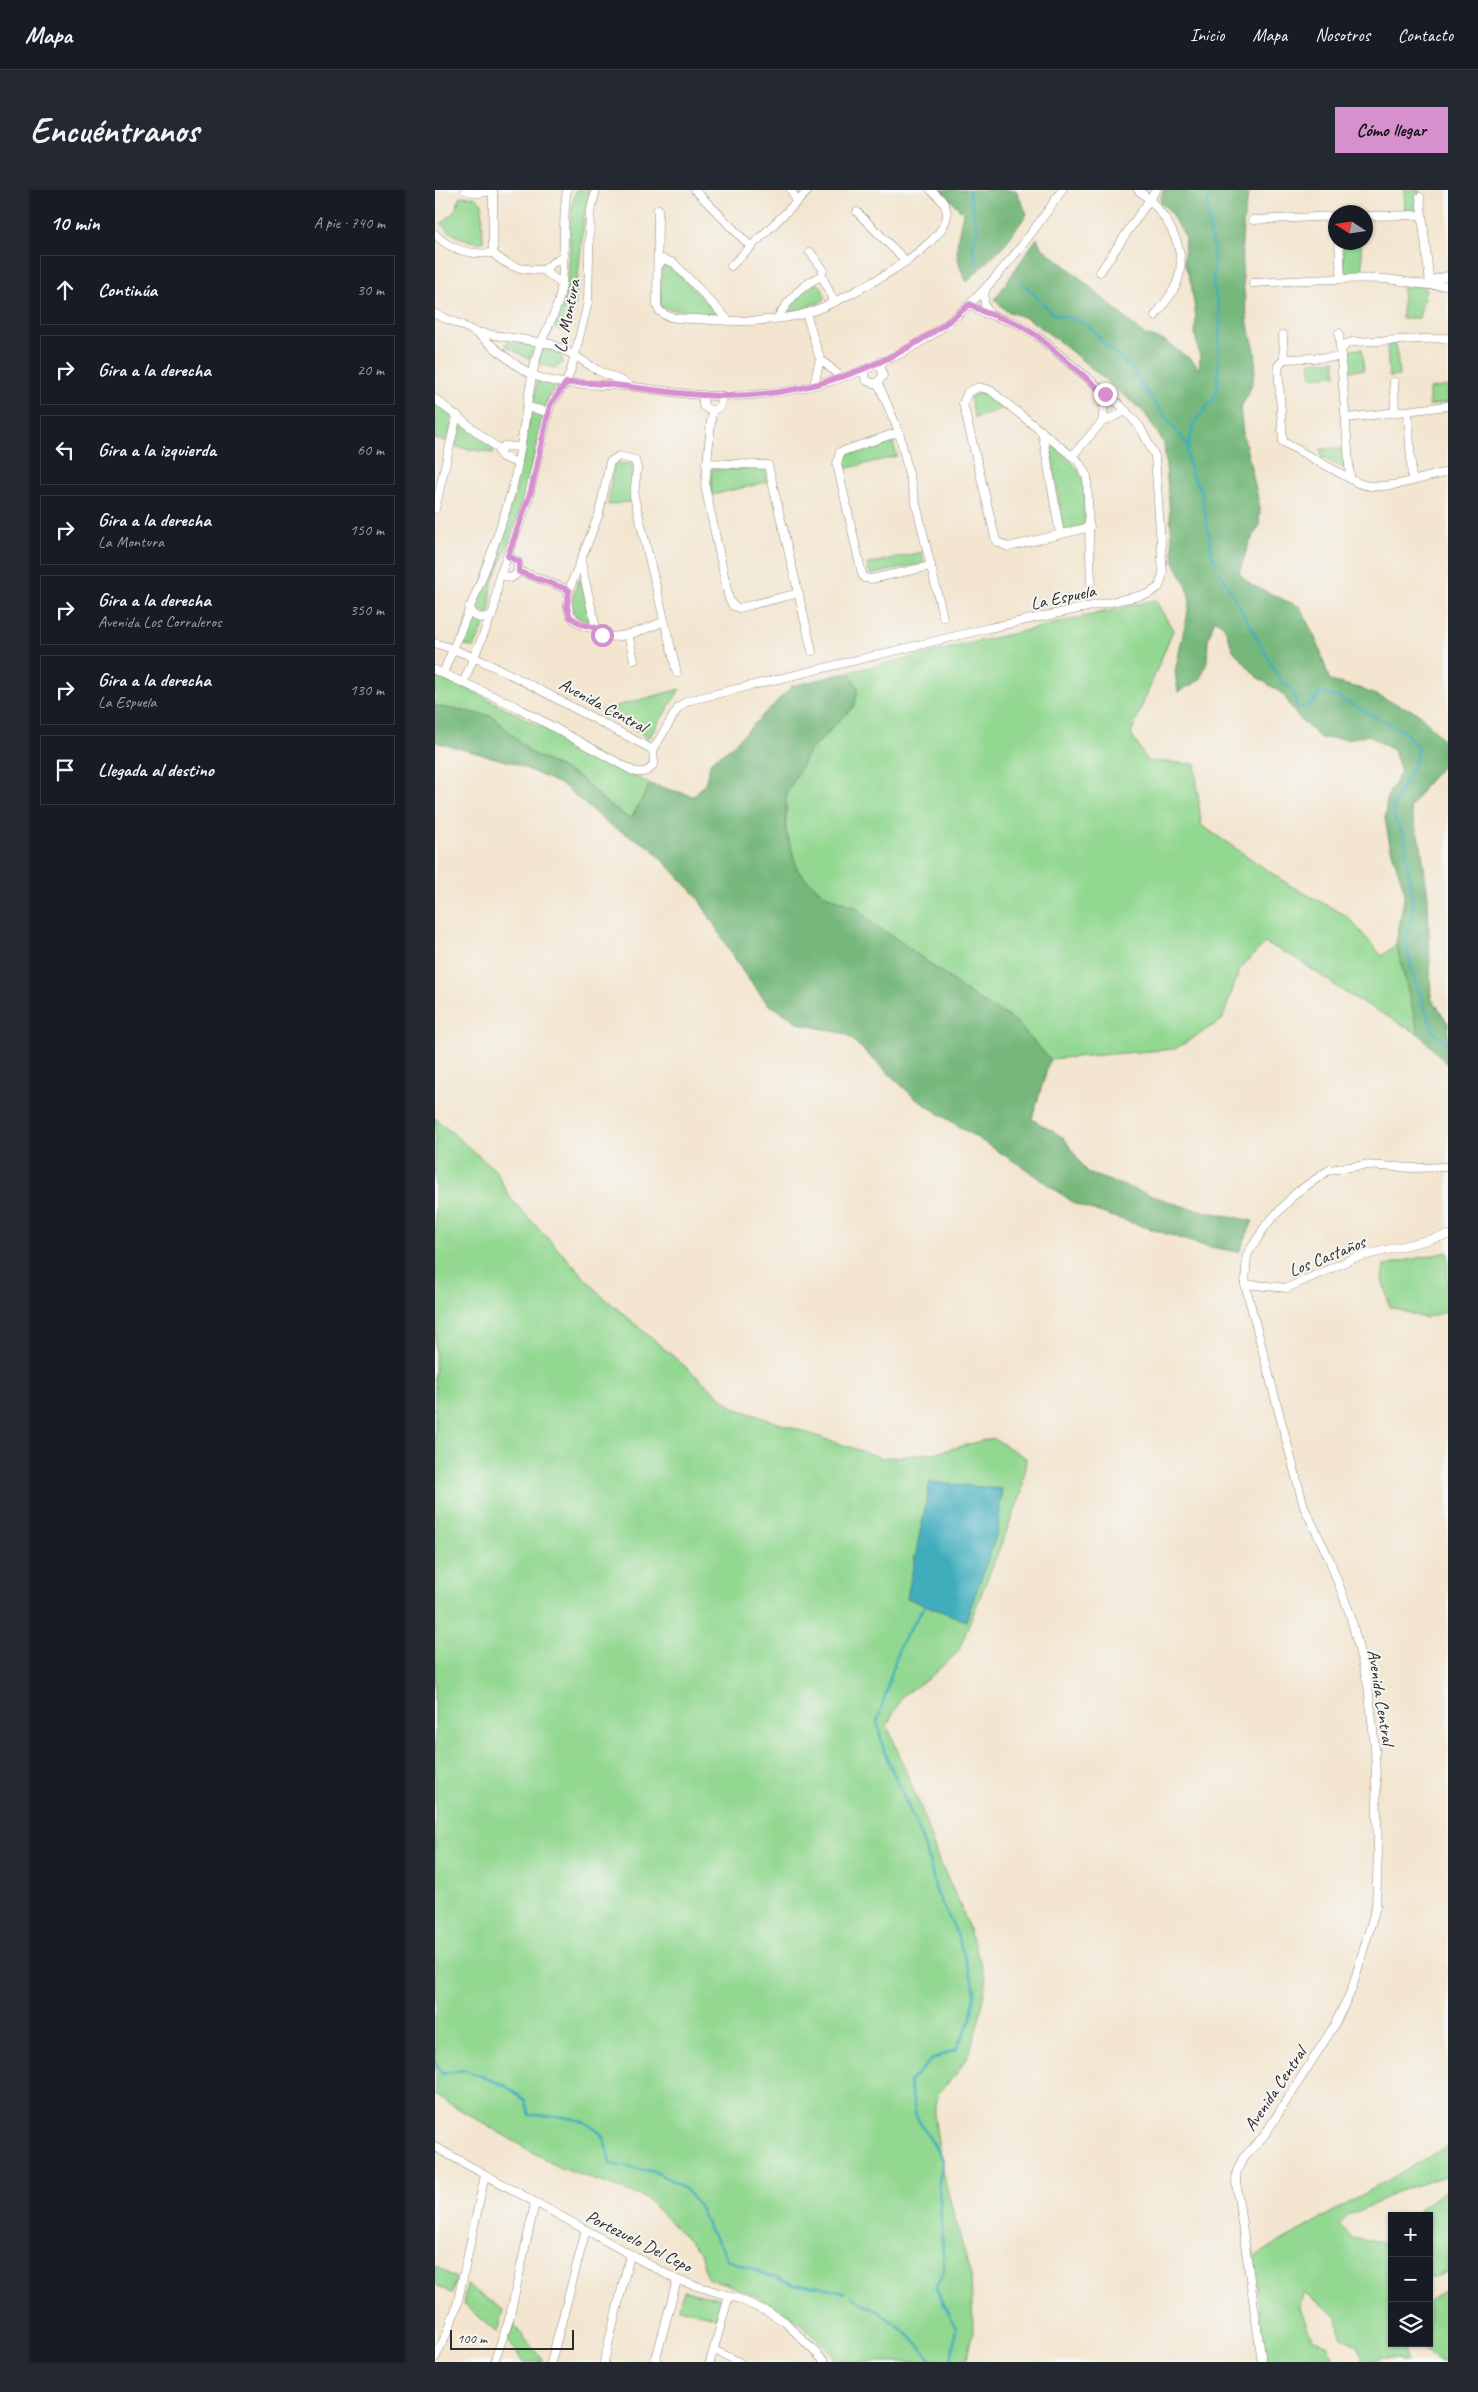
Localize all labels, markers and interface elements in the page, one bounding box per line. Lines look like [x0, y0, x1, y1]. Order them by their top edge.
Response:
text: Mapa [25, 20, 72, 50]
text: Inicio [1190, 24, 1224, 46]
text: Mapa [1252, 24, 1287, 46]
text: Nosotros [1315, 24, 1370, 46]
text: Contacto [1398, 24, 1453, 46]
button: Cómo llegar [1335, 107, 1448, 153]
text: Encuéntranos [30, 108, 199, 153]
north arrow [1328, 205, 1373, 250]
text: 10 min [50, 210, 100, 236]
text: A pie · 740 m [314, 213, 385, 233]
icon: ahead [51, 276, 79, 304]
street label: La Montura [549, 276, 585, 355]
text: Continúa [98, 278, 157, 302]
text: 30 m [357, 280, 384, 300]
icon: right [51, 356, 79, 384]
text: Gira a la derecha [98, 358, 211, 382]
text: 20 m [357, 360, 384, 380]
route end [1094, 383, 1117, 406]
icon: left [51, 436, 79, 464]
text: Gira a la izquierda [98, 438, 216, 462]
text: 60 m [357, 440, 384, 460]
text: Gira a la derecha [98, 508, 211, 532]
icon: right [51, 516, 79, 544]
text: 150 m [350, 520, 384, 540]
text: La Montura [98, 532, 164, 552]
street label: La Espuela [1029, 579, 1099, 615]
text: Gira a la derecha [98, 588, 211, 612]
icon: right [51, 596, 79, 624]
text: 350 m [350, 600, 384, 620]
text: Avenida Los Corraleros [98, 612, 221, 632]
route start [591, 624, 614, 647]
text: Gira a la derecha [98, 668, 211, 692]
street label: Avenida Central [555, 673, 653, 739]
icon: right [51, 676, 79, 704]
text: 130 m [350, 680, 384, 700]
text: La Espuela [98, 692, 156, 712]
icon: arrive [51, 756, 79, 784]
text: Llegada al destino [98, 758, 214, 782]
street label: Los Castaños [1286, 1230, 1370, 1281]
street label: Avenida Central [1363, 1648, 1400, 1749]
street label: Avenida Central [1239, 2041, 1313, 2135]
street label: Portezuelo Del Cepo [582, 2205, 697, 2278]
map controls [1388, 2212, 1433, 2347]
button: + [1388, 2212, 1433, 2257]
button: − [1388, 2257, 1433, 2302]
button: layers [1388, 2302, 1433, 2347]
scale bar [450, 2327, 574, 2350]
text: 100 m [457, 2330, 487, 2347]

